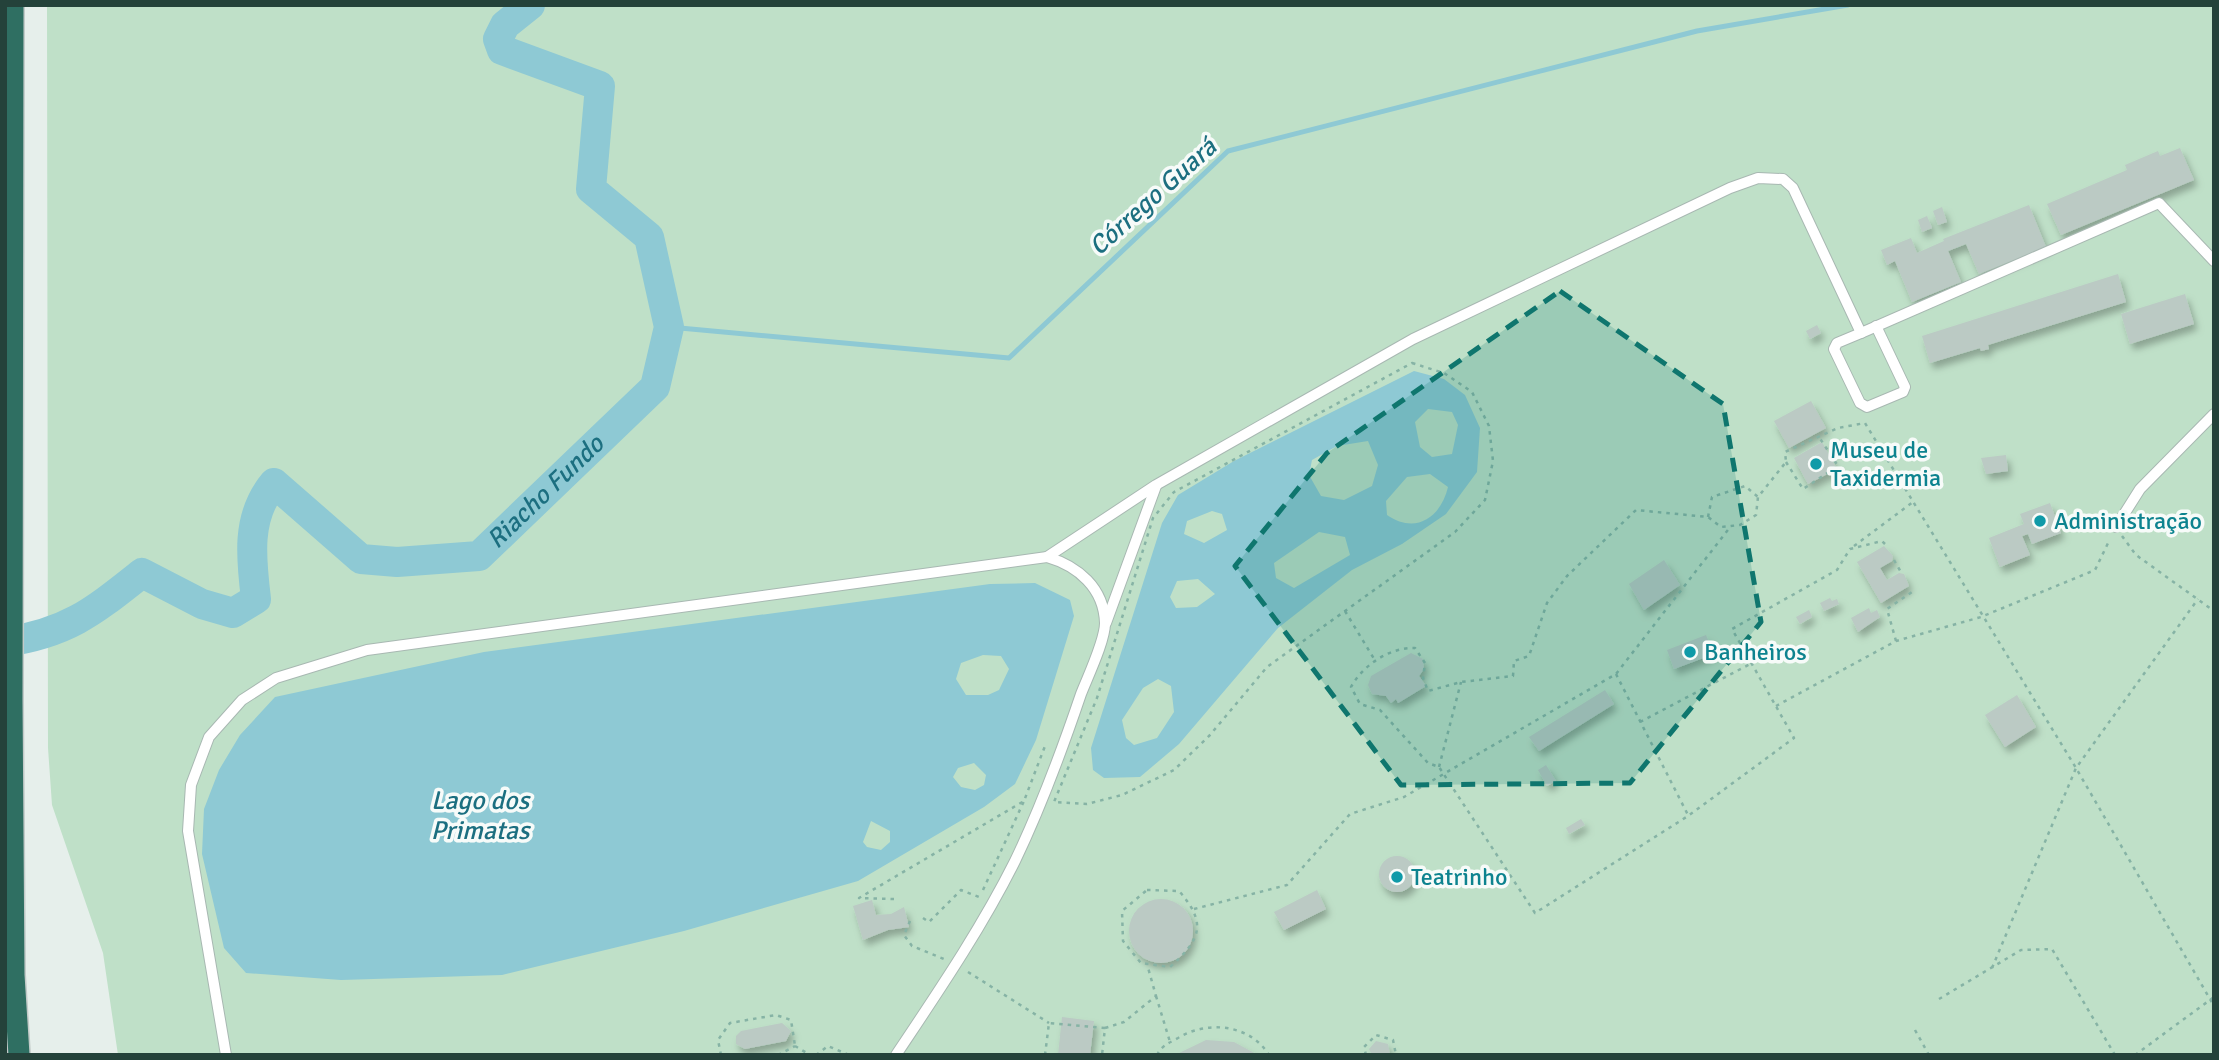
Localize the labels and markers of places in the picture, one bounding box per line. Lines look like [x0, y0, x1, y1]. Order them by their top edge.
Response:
place label: Museu de Taxidermia [1830, 435, 1941, 493]
marker: Museu de Taxidermia [1808, 456, 1824, 472]
place label: Administração [2054, 506, 2202, 536]
marker: Administração [2032, 513, 2048, 529]
place label: Banheiros [1704, 637, 1807, 667]
marker: Banheiros [1682, 644, 1698, 660]
place label: Teatrinho [1411, 862, 1508, 892]
marker: Teatrinho [1389, 869, 1405, 885]

